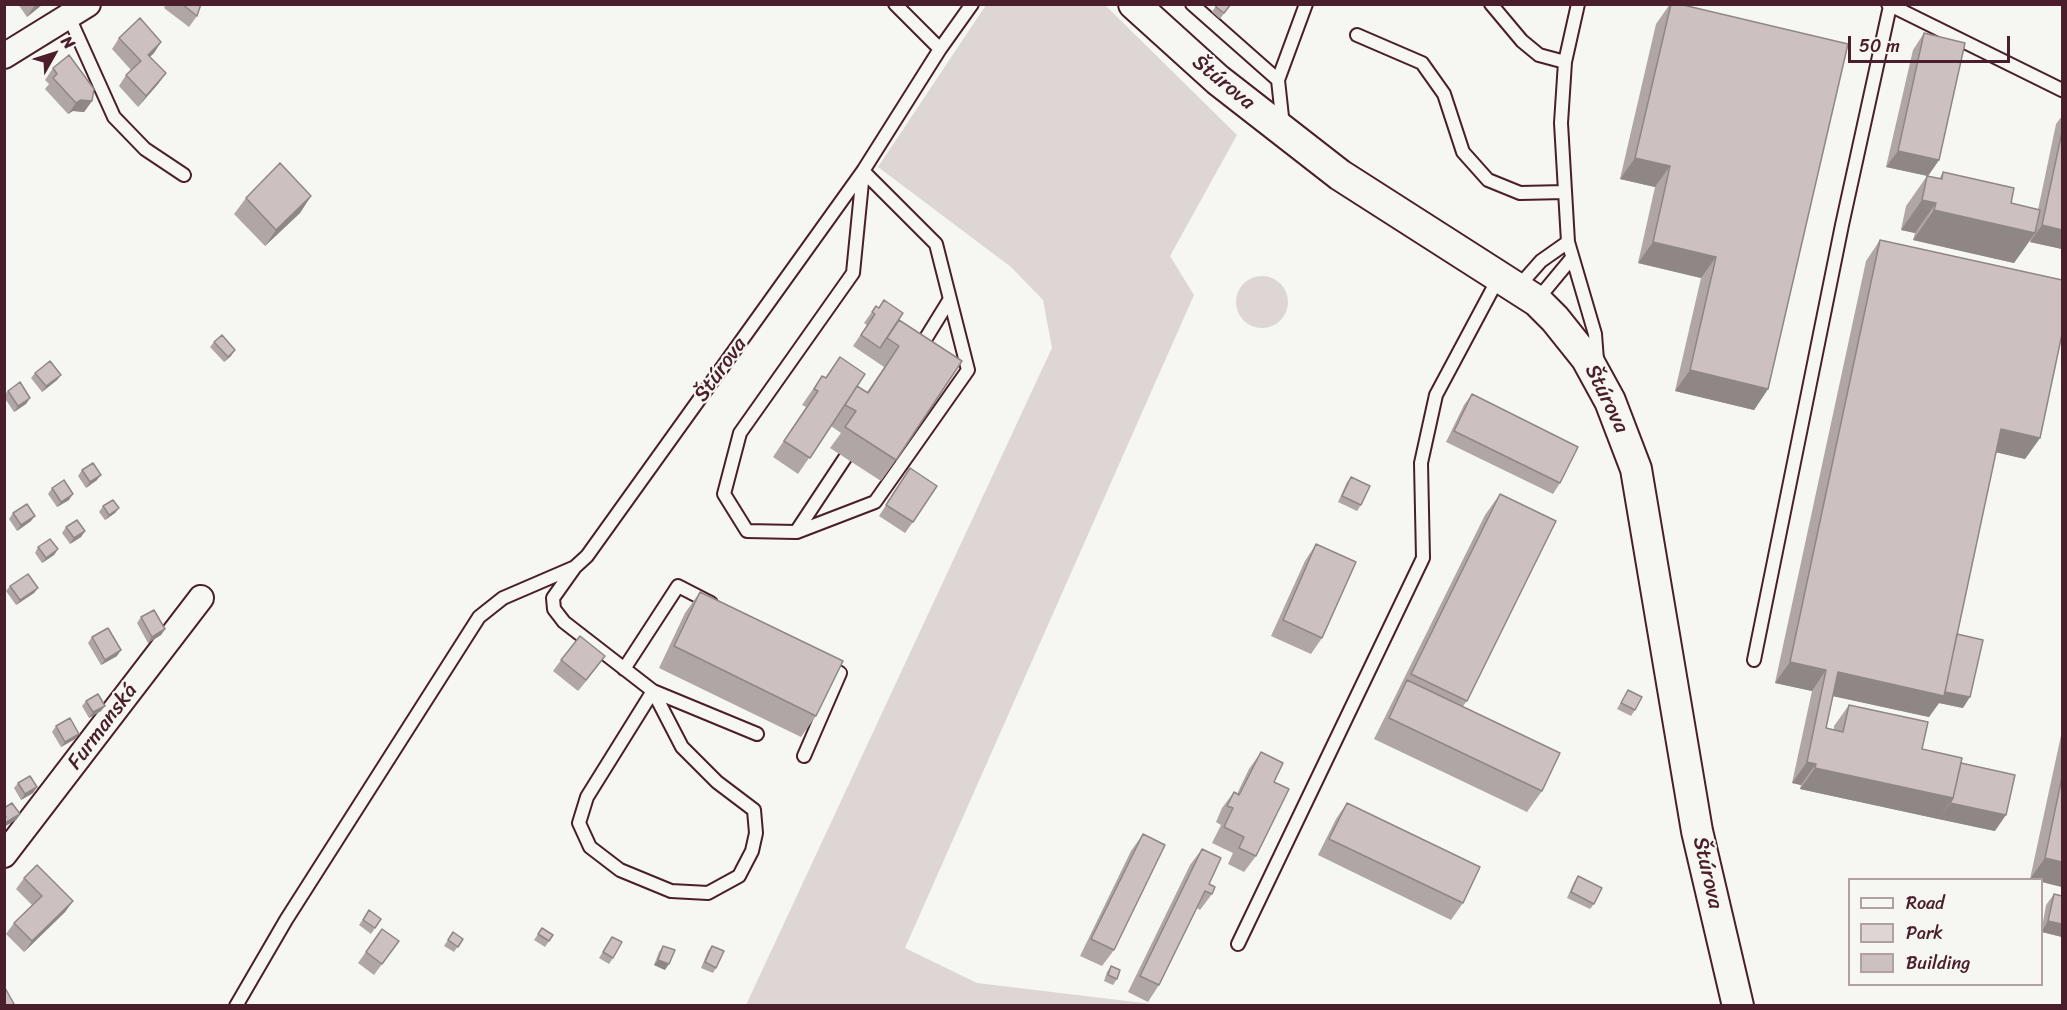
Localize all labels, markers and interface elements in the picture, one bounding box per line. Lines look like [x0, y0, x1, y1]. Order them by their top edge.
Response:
north arrow [24, 24, 84, 84]
scale bar [1851, 24, 2013, 62]
text: N [54, 29, 83, 56]
text: 50 m [1859, 30, 1900, 62]
street label: Štúrova [1187, 50, 1259, 116]
street label: Štúrova [689, 333, 753, 407]
street label: Štúrova [1579, 361, 1633, 437]
street label: Furmanská [63, 679, 143, 775]
street label: Štúrova [1686, 835, 1728, 911]
legend [1848, 878, 2043, 986]
text: Road [1906, 887, 1945, 919]
text: Park [1906, 917, 1943, 949]
text: Building [1906, 947, 1970, 979]

